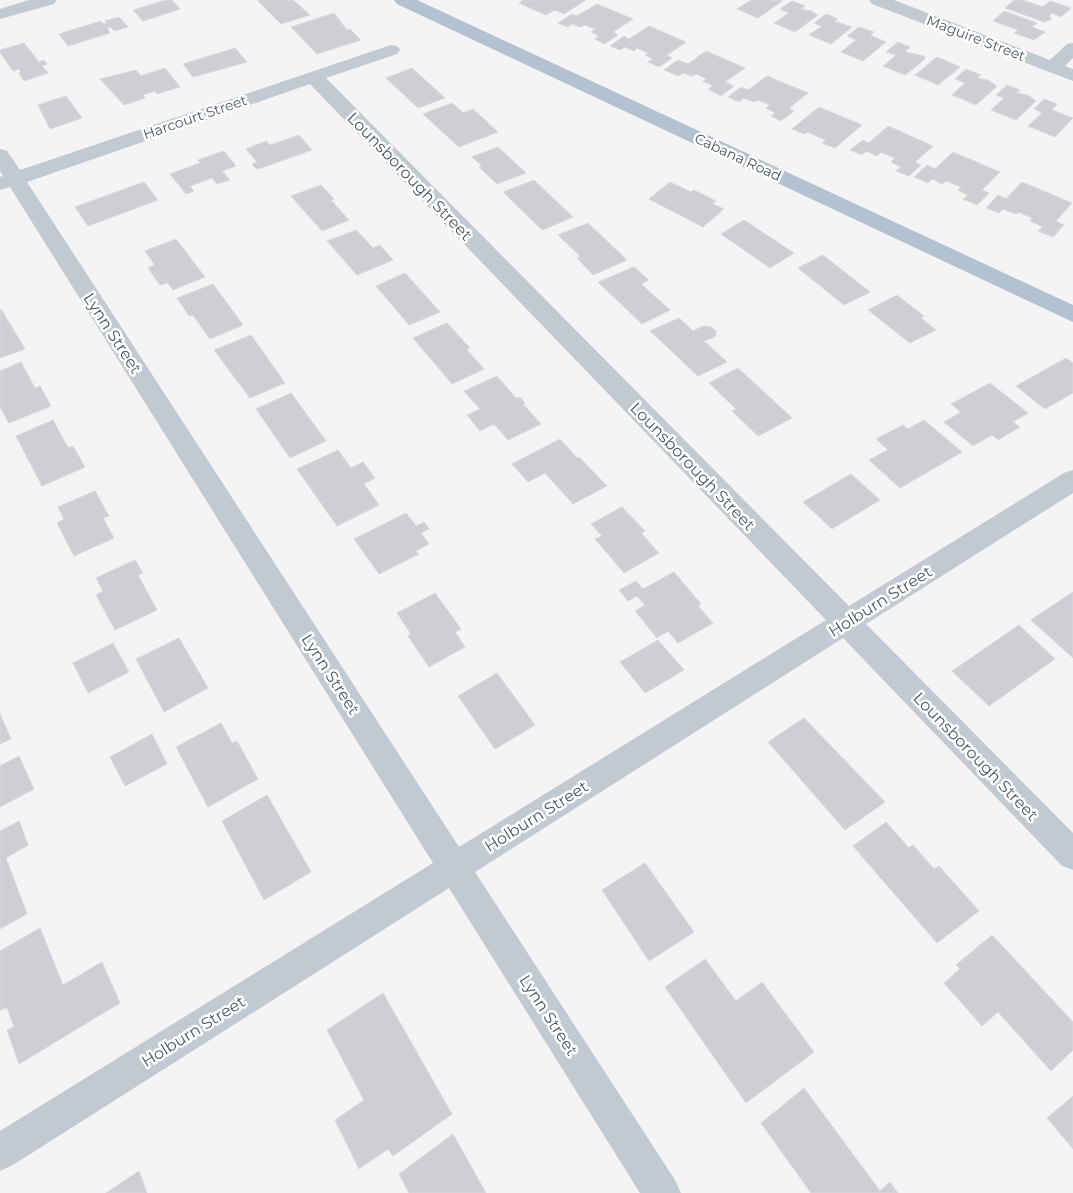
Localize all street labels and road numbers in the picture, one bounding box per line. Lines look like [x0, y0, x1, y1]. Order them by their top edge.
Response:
street label: Maguire Street [924, 11, 1028, 65]
street label: Harcourt Street [141, 91, 250, 143]
street label: Lounsborough Street [343, 108, 476, 245]
street label: Cabana Road [692, 129, 784, 185]
street label: Lynn Street [79, 289, 146, 378]
street label: Lounsborough Street [626, 398, 759, 535]
street label: Holburn Street [825, 562, 936, 641]
street label: Lynn Street [297, 630, 364, 719]
street label: Lounsborough Street [909, 688, 1042, 825]
street label: Holburn Street [481, 777, 592, 856]
street label: Lynn Street [515, 971, 582, 1060]
street label: Holburn Street [138, 992, 249, 1071]

